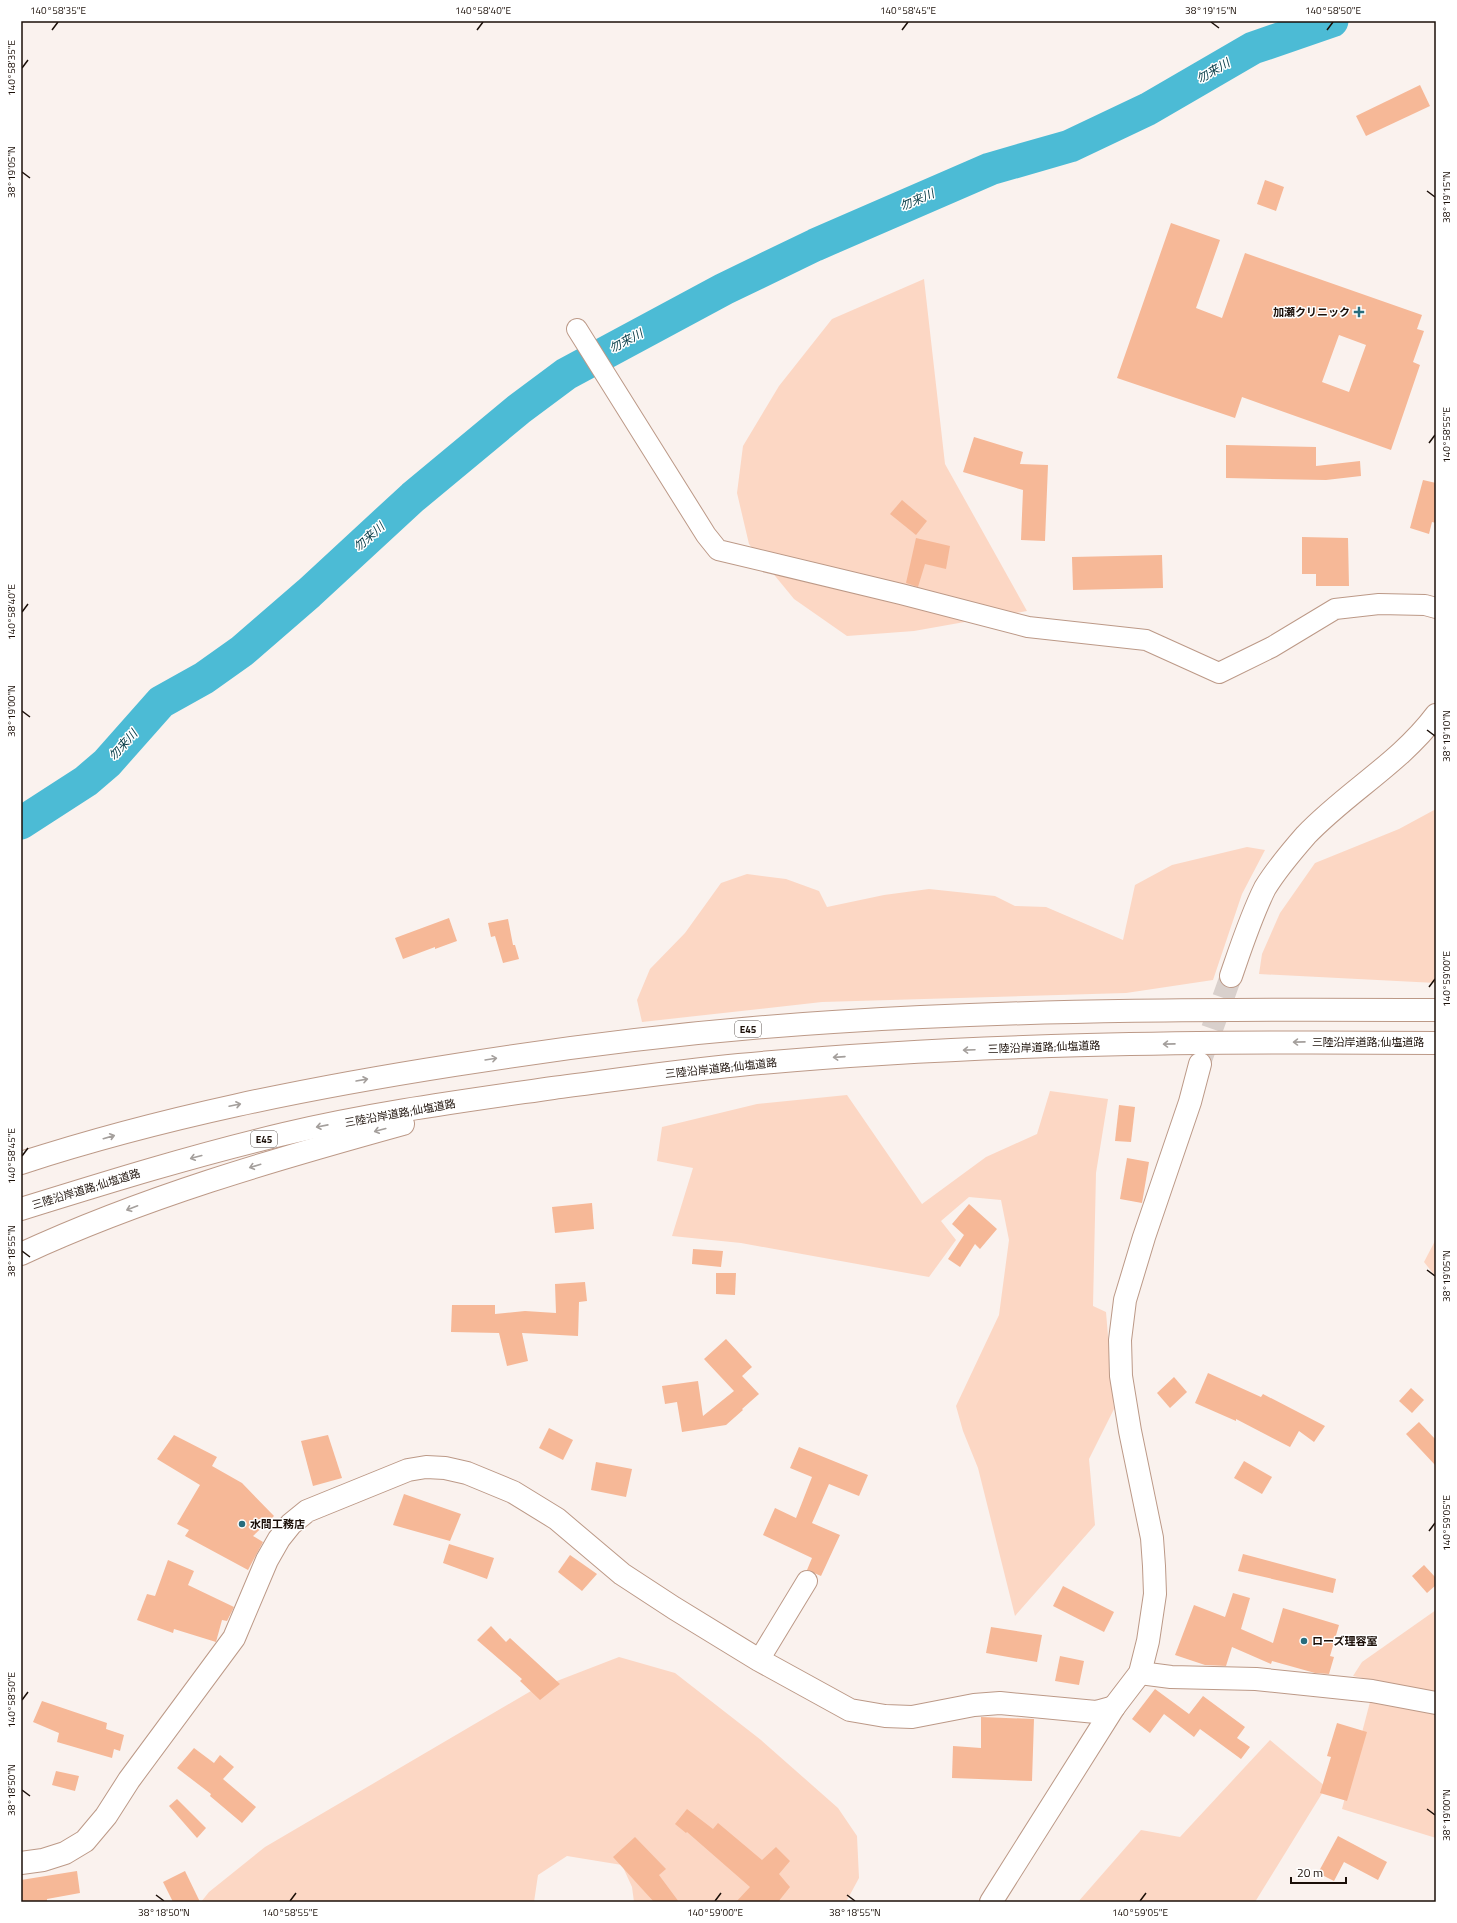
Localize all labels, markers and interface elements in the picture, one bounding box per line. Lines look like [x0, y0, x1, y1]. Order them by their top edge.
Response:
text: 140°58'35"E [30, 3, 87, 18]
text: 140°58'40"E [455, 3, 512, 18]
text: 140°58'45"E [880, 3, 937, 18]
text: 38°19'15"N [1185, 3, 1237, 18]
text: 140°58'50"E [1305, 3, 1362, 18]
text: 140°58'35"E [4, 39, 19, 96]
water label: 勿来川 [1192, 52, 1235, 88]
text: 38°19'05"N [4, 146, 19, 198]
text: 38°19'15"N [1439, 171, 1454, 223]
water label: 勿来川 [897, 183, 939, 215]
place label: 加瀬クリニック [1273, 304, 1350, 320]
marker: 加瀬クリニック [1353, 306, 1365, 318]
water label: 勿来川 [605, 323, 648, 357]
text: 140°58'55"E [1439, 406, 1454, 463]
water label: 勿来川 [349, 516, 390, 556]
text: 140°58'40"E [4, 583, 19, 640]
text: 38°19'00"N [4, 685, 19, 737]
text: 38°19'10"N [1439, 710, 1454, 762]
water label: 勿来川 [104, 723, 143, 764]
text: 140°59'00"E [1439, 950, 1454, 1007]
road number: E45 [735, 1021, 761, 1037]
street label: 三陸沿岸道路;仙塩道路 [1312, 1034, 1424, 1050]
street label: 三陸沿岸道路;仙塩道路 [987, 1037, 1101, 1057]
one-way arrow [1293, 1038, 1306, 1046]
one-way arrow [1163, 1040, 1176, 1048]
one-way arrow [963, 1046, 976, 1054]
street label: 三陸沿岸道路;仙塩道路 [664, 1054, 778, 1082]
one-way arrow [833, 1054, 846, 1061]
one-way arrow [484, 1055, 497, 1063]
one-way arrow [355, 1076, 368, 1084]
street label: 三陸沿岸道路;仙塩道路 [343, 1095, 457, 1131]
one-way arrow [228, 1101, 241, 1109]
one-way arrow [316, 1123, 329, 1131]
text: 140°58'45"E [4, 1127, 19, 1184]
one-way arrow [374, 1127, 387, 1134]
road number: E45 [251, 1131, 277, 1147]
one-way arrow [102, 1132, 115, 1140]
one-way arrow [190, 1154, 203, 1161]
one-way arrow [249, 1163, 262, 1170]
street label: 三陸沿岸道路;仙塩道路 [30, 1165, 142, 1213]
one-way arrow [127, 1204, 139, 1212]
text: 38°18'55"N [4, 1225, 19, 1277]
text: 38°19'05"N [1439, 1250, 1454, 1302]
text: 140°59'05"E [1439, 1494, 1454, 1551]
place label: 水間工務店 [250, 1516, 305, 1532]
marker: 水間工務店 [237, 1519, 247, 1529]
place label: ローズ理容室 [1312, 1633, 1377, 1649]
marker: ローズ理容室 [1299, 1636, 1309, 1646]
text: 140°58'50"E [4, 1671, 19, 1728]
text: 38°18'50"N [4, 1764, 19, 1816]
text: 38°19'00"N [1439, 1789, 1454, 1841]
scale bar [1291, 1859, 1346, 1885]
text: 20 m [1297, 1863, 1323, 1882]
text: 38°18'50"N [138, 1905, 190, 1920]
text: 140°58'55"E [262, 1905, 319, 1920]
text: 140°59'00"E [687, 1905, 744, 1920]
text: 38°18'55"N [829, 1905, 881, 1920]
text: 140°59'05"E [1112, 1905, 1169, 1920]

